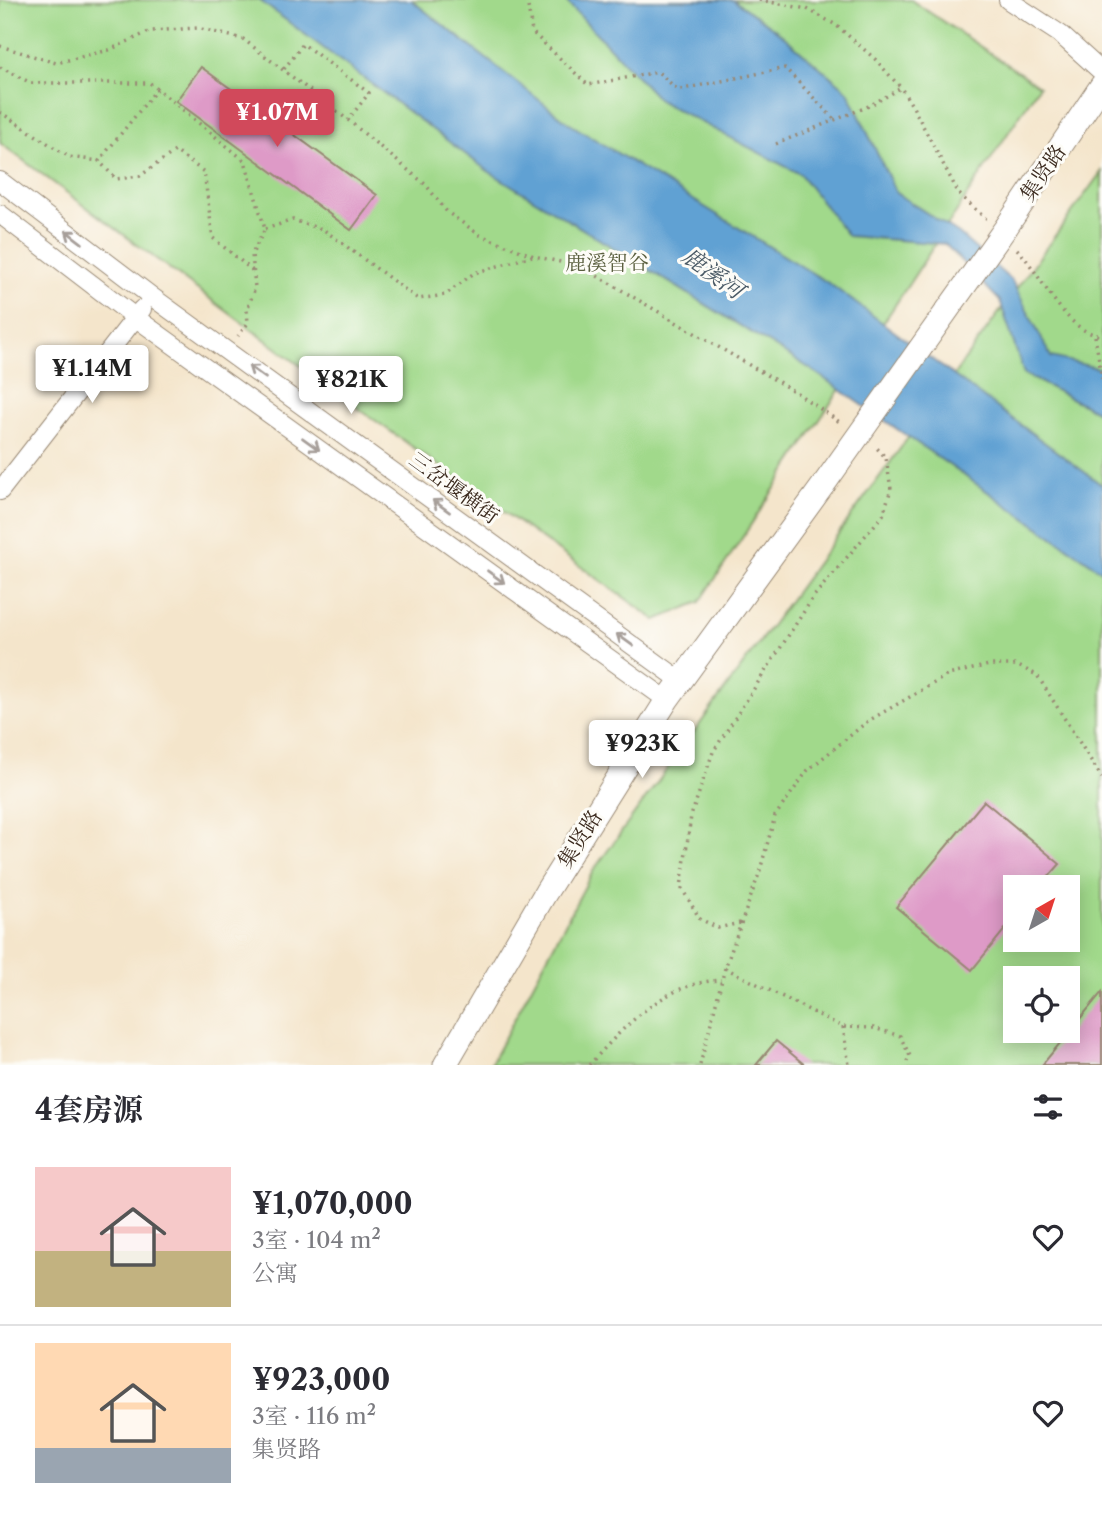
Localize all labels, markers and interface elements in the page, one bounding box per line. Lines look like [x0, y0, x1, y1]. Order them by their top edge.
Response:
pin: ¥1.07M [220, 90, 334, 149]
text: ¥1.07M [235, 98, 319, 126]
street label: 集贤路 [1015, 140, 1071, 206]
one-way arrow [65, 230, 84, 245]
water label: 鹿溪河 [677, 241, 752, 307]
park label: 鹿溪智谷 [565, 250, 649, 275]
pin: ¥1.14M [35, 346, 149, 405]
text: ¥1.14M [52, 354, 132, 382]
pin: ¥821K [302, 356, 400, 416]
one-way arrow [248, 365, 267, 380]
text: ¥821K [315, 365, 387, 393]
one-way arrow [301, 437, 320, 451]
street label: 三岔堰横街 [404, 447, 504, 529]
one-way arrow [432, 499, 451, 513]
one-way arrow [486, 570, 505, 584]
one-way arrow [616, 633, 635, 647]
pin: ¥923K [593, 720, 691, 780]
text: ¥923K [605, 729, 679, 757]
street label: 集贤路 [552, 805, 607, 872]
north arrow [1003, 875, 1080, 952]
map controls [1003, 875, 1080, 1043]
button: locate [1003, 966, 1080, 1043]
icon: filters [1029, 1088, 1067, 1126]
text: 4套房源 [35, 1091, 143, 1128]
text: ¥1,070,000 [252, 1185, 413, 1222]
icon: home [91, 1195, 175, 1279]
icon: heart [1029, 1218, 1067, 1256]
text: 3室 · 104 m² [252, 1226, 381, 1254]
text: 公寓 [252, 1259, 298, 1287]
text: ¥923,000 [252, 1361, 390, 1398]
icon: home [91, 1371, 175, 1455]
icon: heart [1029, 1394, 1067, 1432]
text: 3室 · 116 m² [252, 1402, 376, 1430]
text: 集贤路 [252, 1435, 321, 1463]

